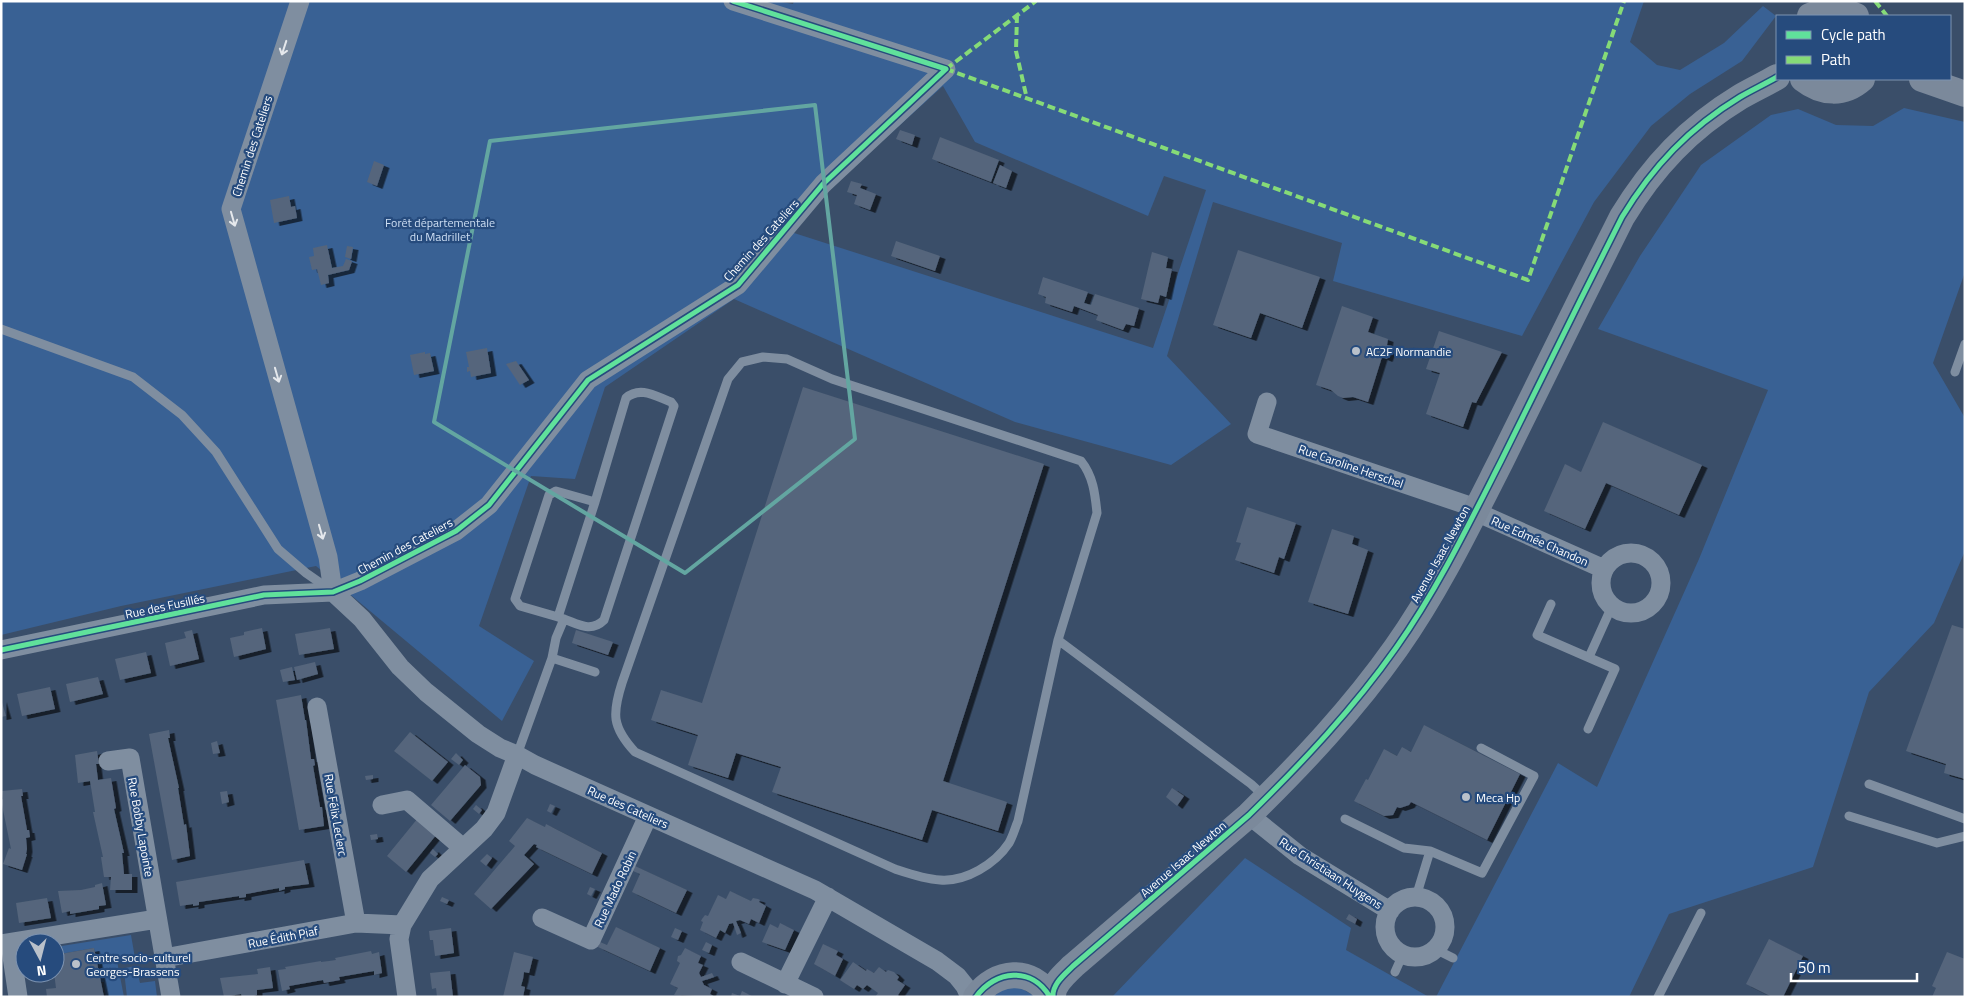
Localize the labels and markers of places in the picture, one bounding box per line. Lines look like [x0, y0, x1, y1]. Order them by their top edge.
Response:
place label: AC2F Normandie [1366, 342, 1451, 361]
marker: AC2F Normandie [1350, 345, 1362, 357]
place label: Meca Hp [1476, 788, 1520, 807]
marker: Meca Hp [1460, 791, 1472, 803]
place label: Centre socio-culturel Georges-Brassens [86, 948, 191, 981]
marker: Centre socio-culturel Georges-Brassens [70, 958, 82, 970]

